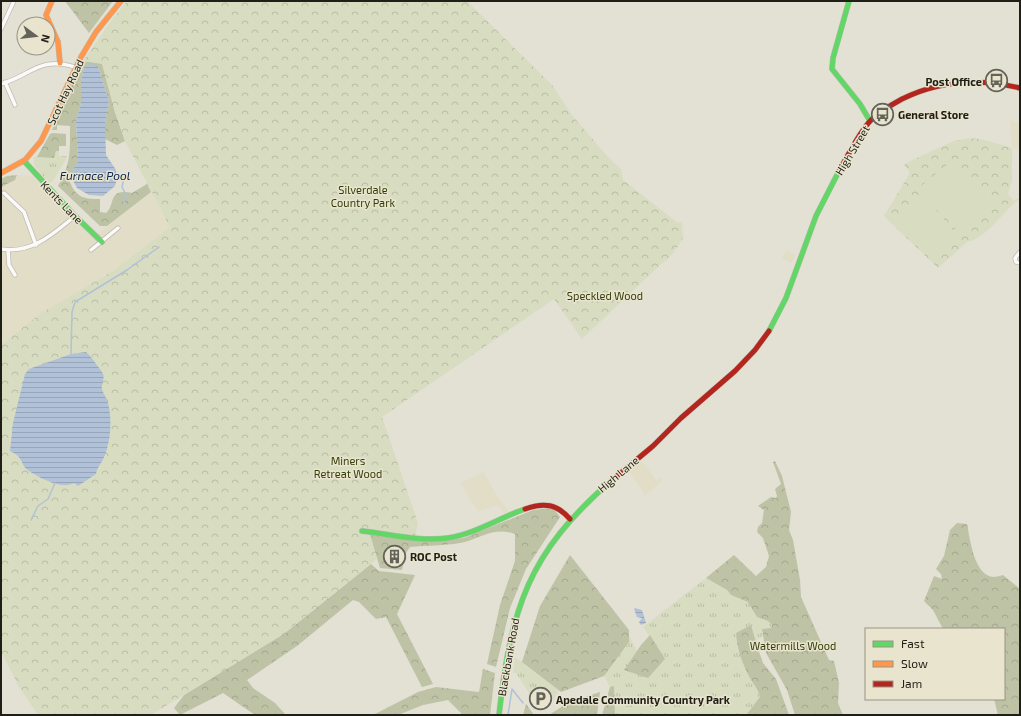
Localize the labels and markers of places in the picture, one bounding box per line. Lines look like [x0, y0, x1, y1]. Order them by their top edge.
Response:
bus stop icon: Post Office [984, 68, 1010, 94]
place label: Post Office [926, 75, 982, 88]
bus stop icon: General Store [869, 101, 895, 127]
place label: General Store [898, 108, 969, 121]
building icon: ROC Post [381, 543, 407, 569]
place label: ROC Post [410, 550, 458, 563]
parking icon: Apedale Community Country Park [528, 686, 554, 712]
place label: Apedale Community Country Park [556, 693, 731, 707]

